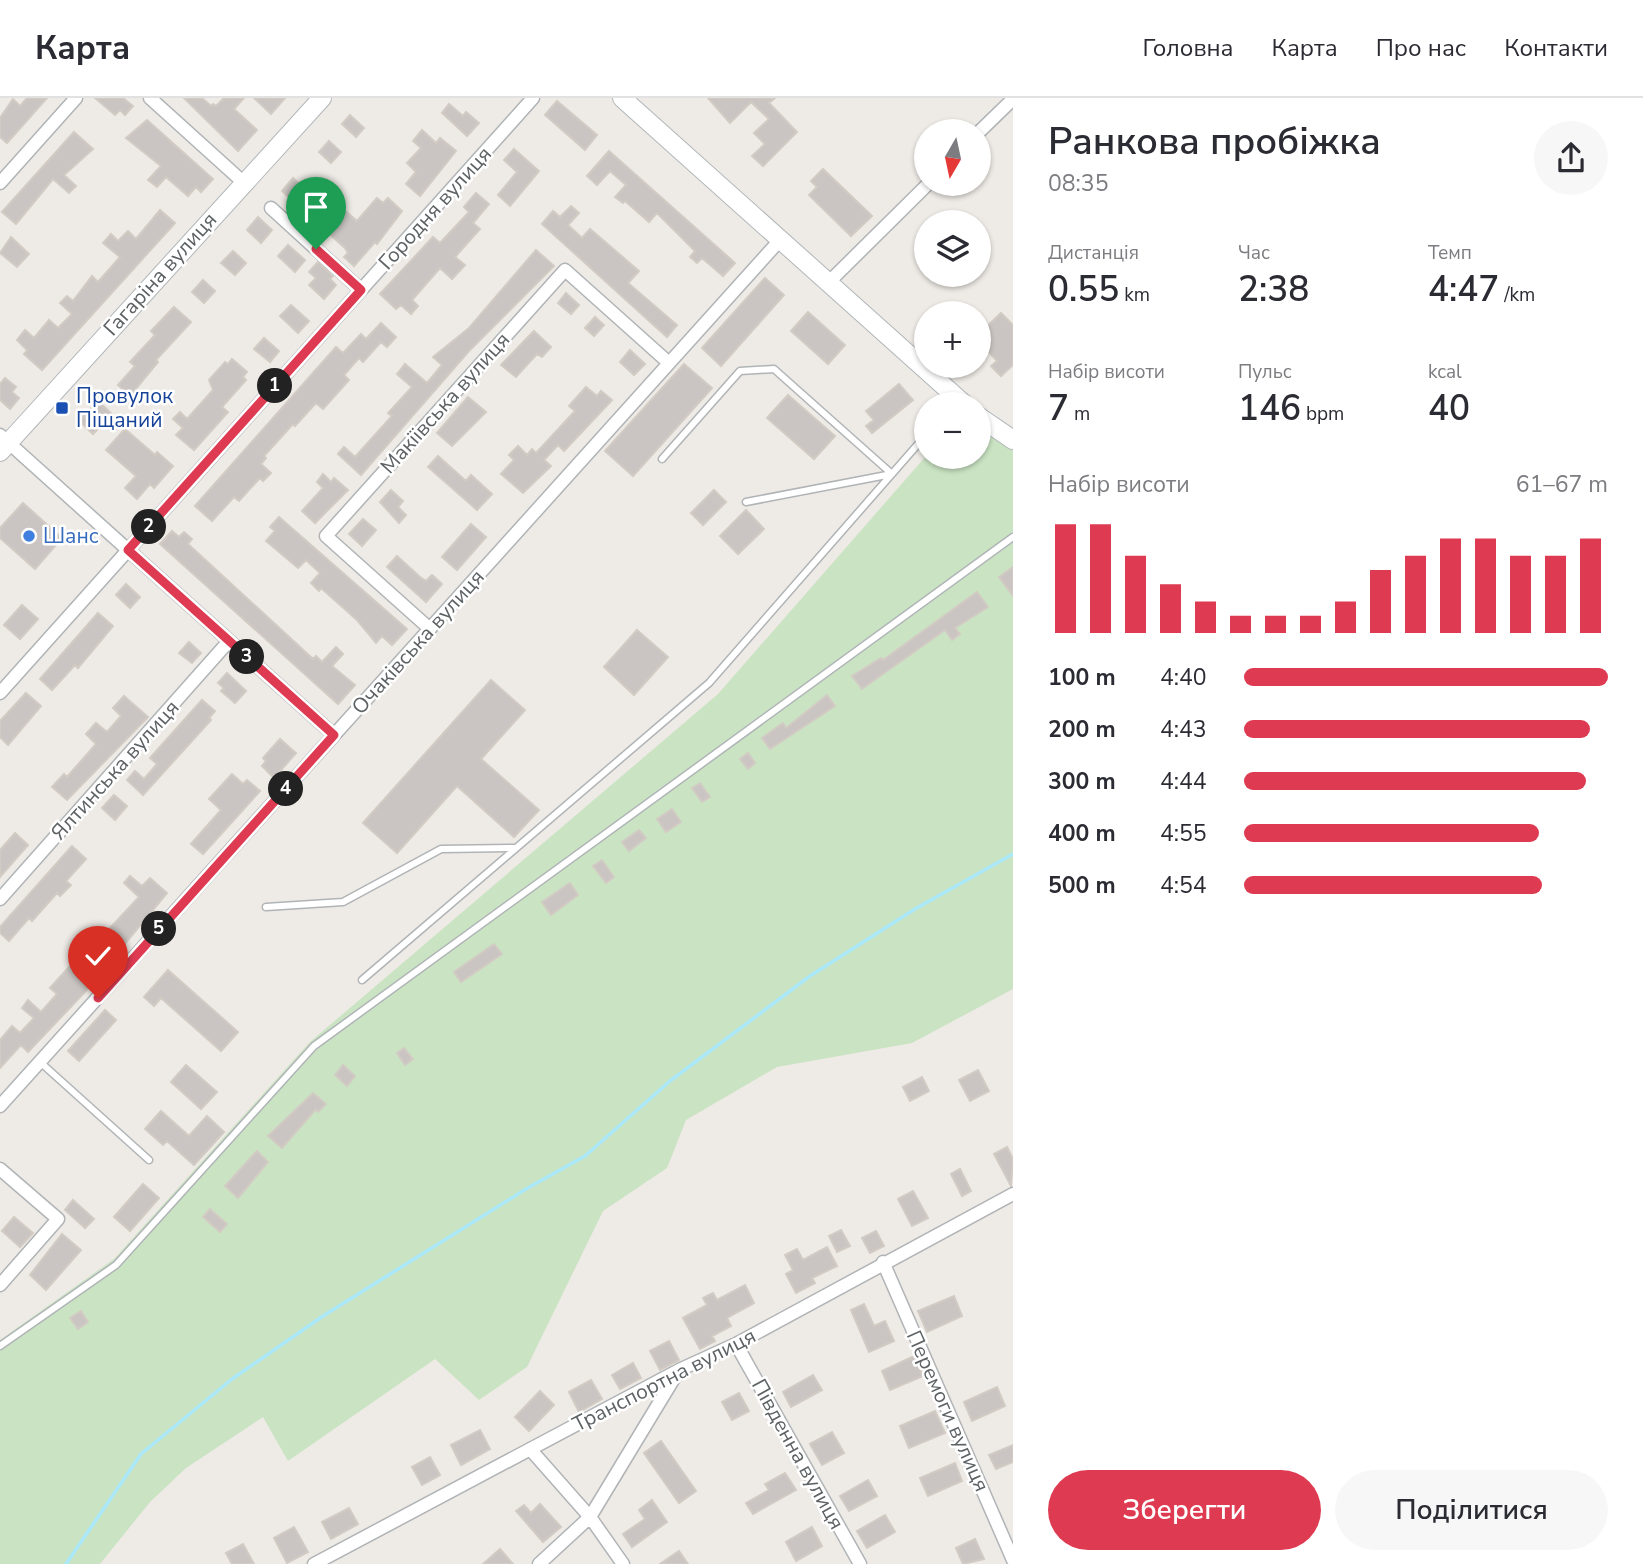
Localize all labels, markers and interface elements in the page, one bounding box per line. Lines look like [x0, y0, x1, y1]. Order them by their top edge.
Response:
text: Карта [35, 26, 130, 71]
text: Головна [1143, 32, 1234, 64]
text: Карта [1272, 32, 1338, 64]
text: Про нас [1376, 32, 1466, 64]
text: Контакти [1504, 32, 1608, 64]
text: Ранкова пробіжка [1048, 116, 1381, 167]
north arrow [914, 119, 990, 196]
map controls [914, 119, 991, 469]
button: share [1534, 121, 1608, 195]
street label: Городня вулиця [372, 140, 498, 276]
text: 08:35 [1048, 168, 1108, 199]
pin [286, 177, 346, 249]
icon: arrive [297, 188, 335, 226]
street label: Гагаріна вулиця [97, 206, 223, 342]
button: layers [914, 210, 991, 287]
text: Дистанція [1048, 240, 1139, 266]
text: Час [1238, 240, 1270, 266]
text: Темп [1428, 240, 1472, 266]
text: 0.55 [1048, 266, 1119, 313]
text: 2:38 [1238, 266, 1309, 313]
text: 4:47 [1428, 266, 1499, 313]
text: km [1119, 282, 1150, 308]
text: /km [1499, 282, 1535, 308]
button: + [914, 301, 991, 378]
street label: Макіївська вулиця [374, 326, 516, 480]
text: Набір висоти [1048, 359, 1165, 385]
text: Пульс [1238, 359, 1292, 385]
text: kcal [1428, 359, 1462, 385]
pin: 1 [258, 368, 292, 404]
text: 1 [269, 372, 280, 398]
place label: Провулок Піщаний [76, 382, 174, 434]
text: 7 [1048, 385, 1069, 432]
text: 146 [1238, 385, 1301, 432]
text: 40 [1428, 385, 1470, 432]
button: − [914, 392, 991, 469]
marker: Провулок Піщаний [54, 400, 70, 416]
text: m [1069, 401, 1090, 427]
text: bpm [1301, 401, 1344, 427]
text: Набір висоти [1048, 469, 1190, 500]
text: 61–67 m [1516, 469, 1608, 500]
pin: 2 [132, 510, 166, 544]
text: 2 [143, 513, 154, 539]
place label: Шанс [43, 522, 99, 550]
marker: Шанс [21, 528, 37, 544]
street label: Очаківська вулиця [345, 564, 491, 720]
pin: 3 [230, 640, 264, 674]
text: 3 [241, 643, 252, 669]
text: 100 m [1048, 662, 1116, 693]
text: 4:40 [1160, 662, 1207, 693]
street label: Ялтинська вулиця [45, 694, 185, 846]
text: 200 m [1048, 714, 1116, 745]
text: 4:43 [1160, 714, 1207, 745]
text: 300 m [1048, 766, 1116, 797]
text: 4:44 [1160, 766, 1207, 797]
pin: 4 [268, 772, 304, 806]
text: 4 [280, 775, 291, 801]
text: 400 m [1048, 818, 1116, 849]
text: 4:55 [1160, 818, 1207, 849]
text: 500 m [1048, 870, 1116, 901]
text: 4:54 [1160, 870, 1207, 901]
pin: 5 [142, 912, 176, 946]
text: 5 [153, 915, 164, 941]
pin [68, 926, 128, 998]
icon: check [79, 937, 117, 975]
street label: Транспортна вулиця [568, 1322, 760, 1438]
street label: Перемоги вулиця [900, 1326, 996, 1496]
street label: Південна вулиця [745, 1374, 851, 1534]
button: Зберегти [1048, 1470, 1321, 1550]
button: Поділитися [1335, 1470, 1608, 1550]

